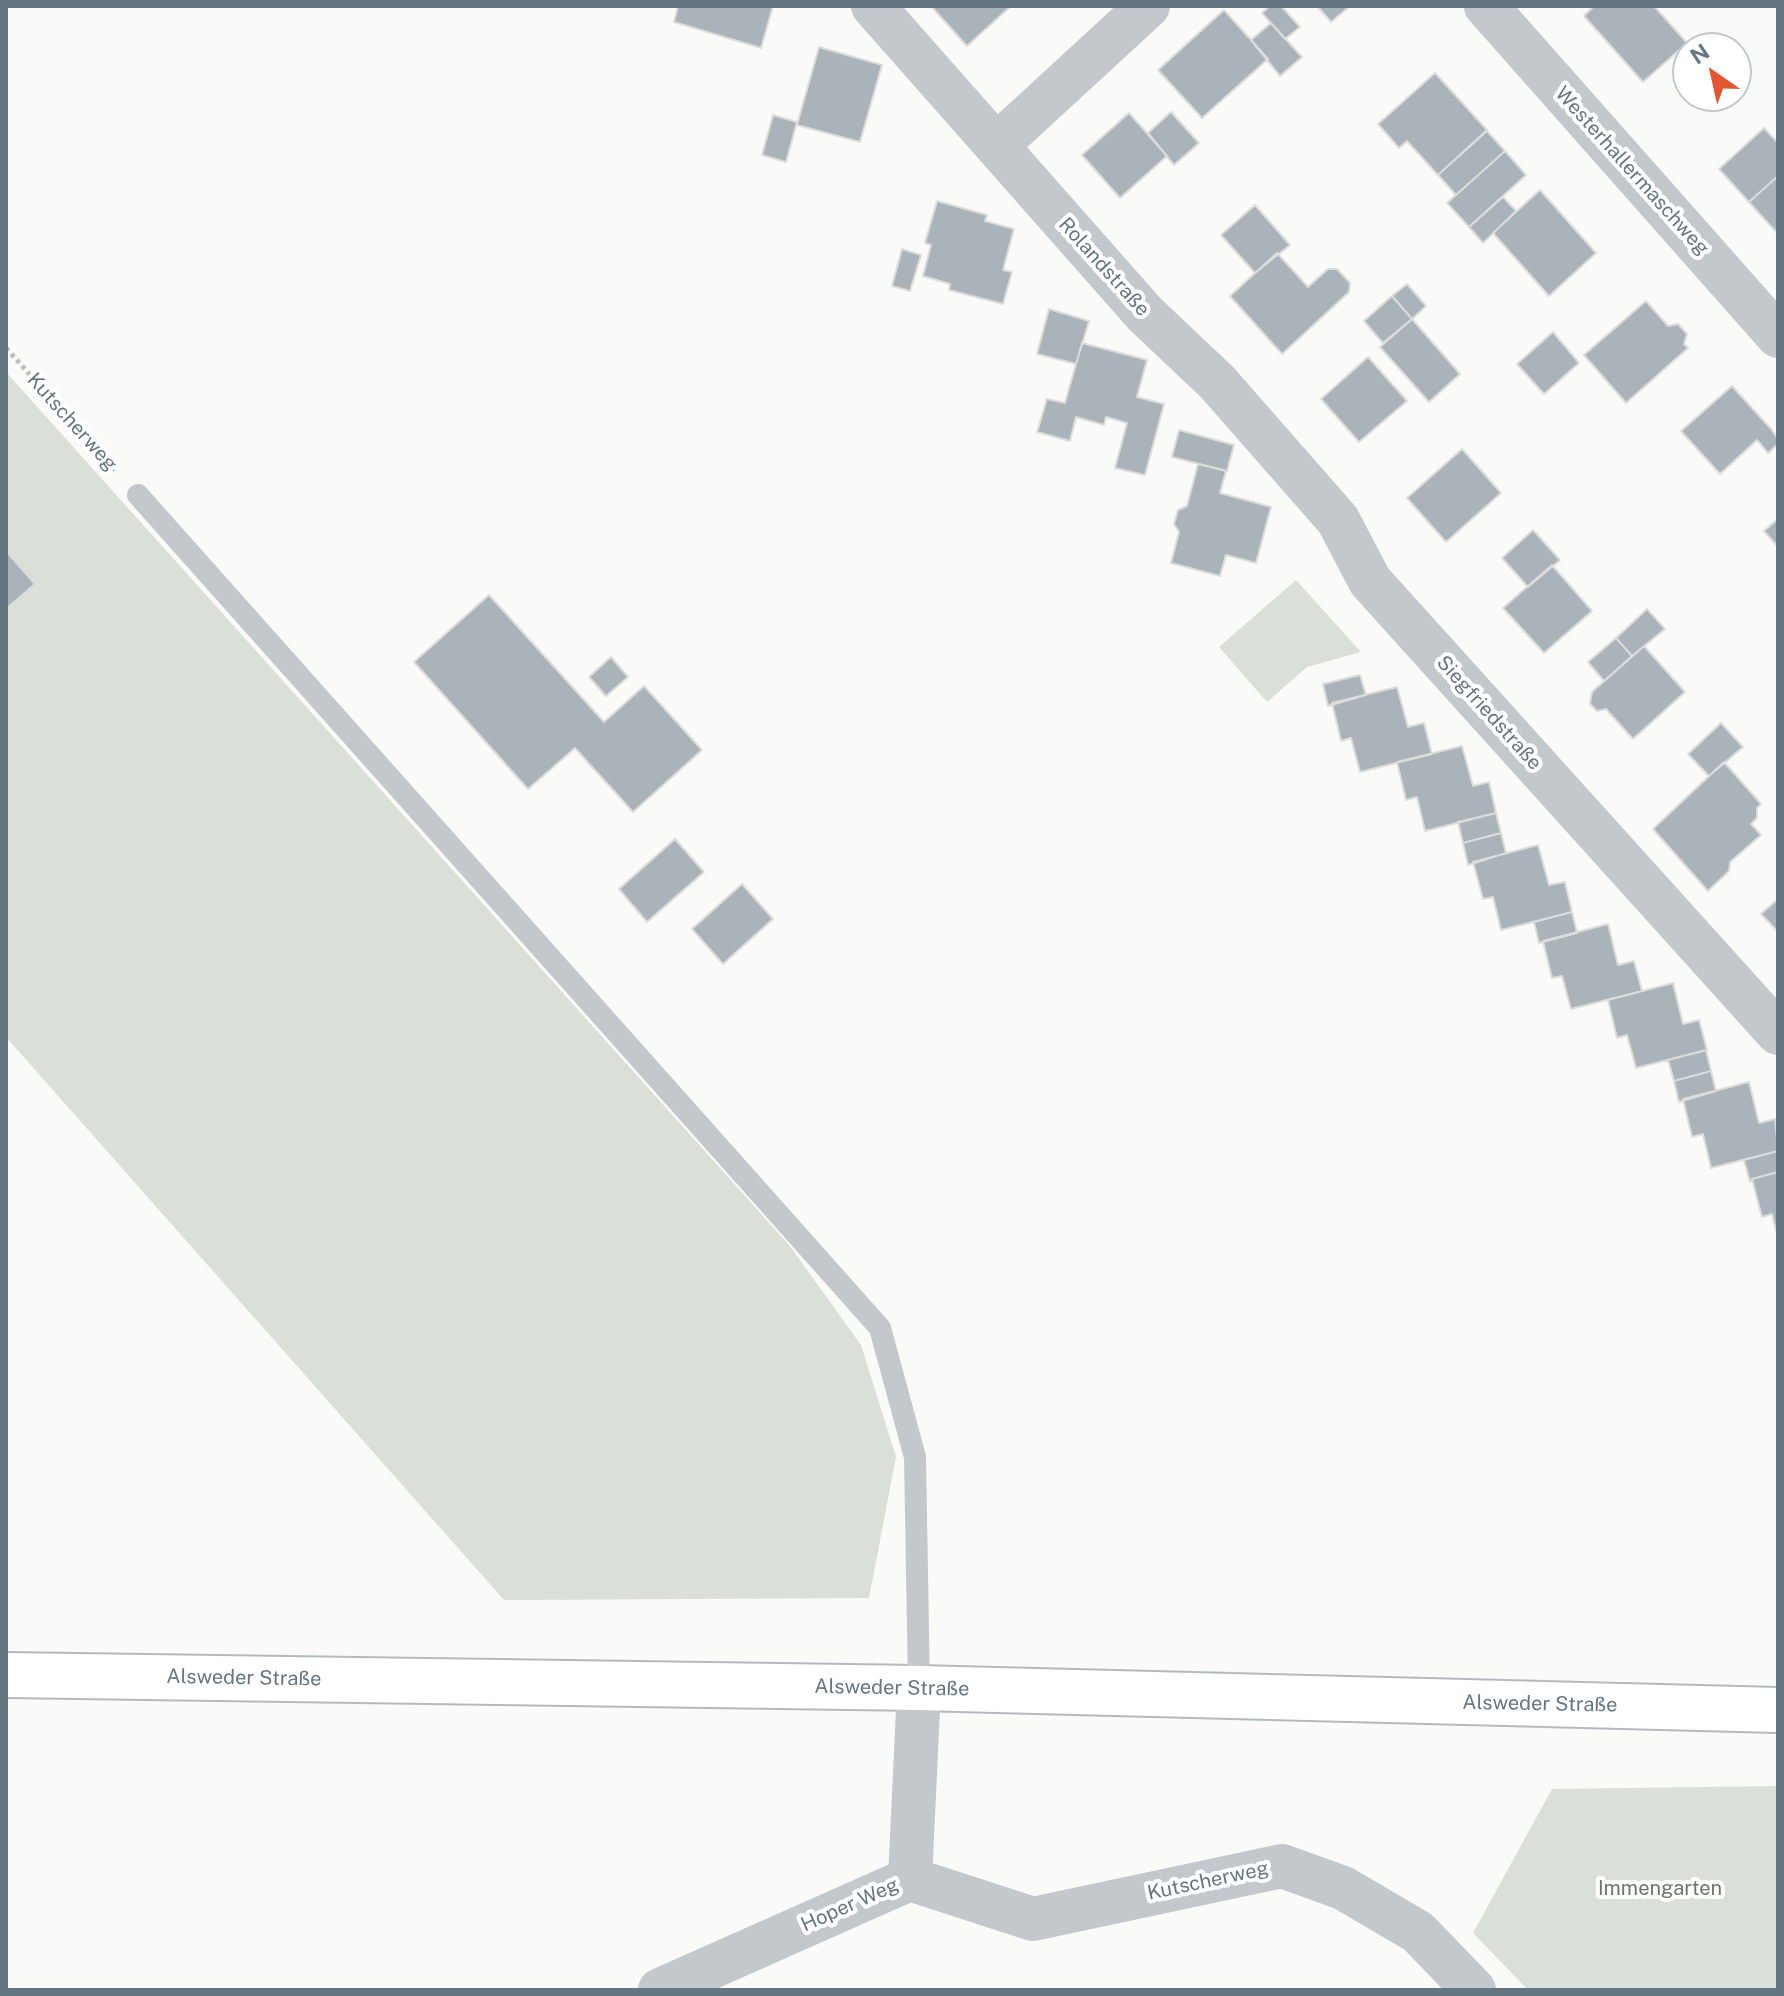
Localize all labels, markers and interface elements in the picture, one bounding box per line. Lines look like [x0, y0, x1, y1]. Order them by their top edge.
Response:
north arrow [1672, 32, 1752, 112]
text: N [1685, 38, 1714, 69]
street label: Westerhallermaschweg [1550, 82, 1714, 260]
street label: Rolandstraße [1053, 213, 1155, 321]
street label: Kutscherweg [22, 368, 122, 476]
street label: Siegfriedstraße [1431, 651, 1547, 775]
street label: Alsweder Straße [166, 1665, 322, 1691]
street label: Alsweder Straße [814, 1675, 970, 1701]
street label: Alsweder Straße [1462, 1691, 1618, 1717]
street label: Kutscherweg [1145, 1856, 1271, 1906]
street label: Hoper Weg [797, 1873, 903, 1937]
park label: Immengarten [1598, 1877, 1722, 1901]

